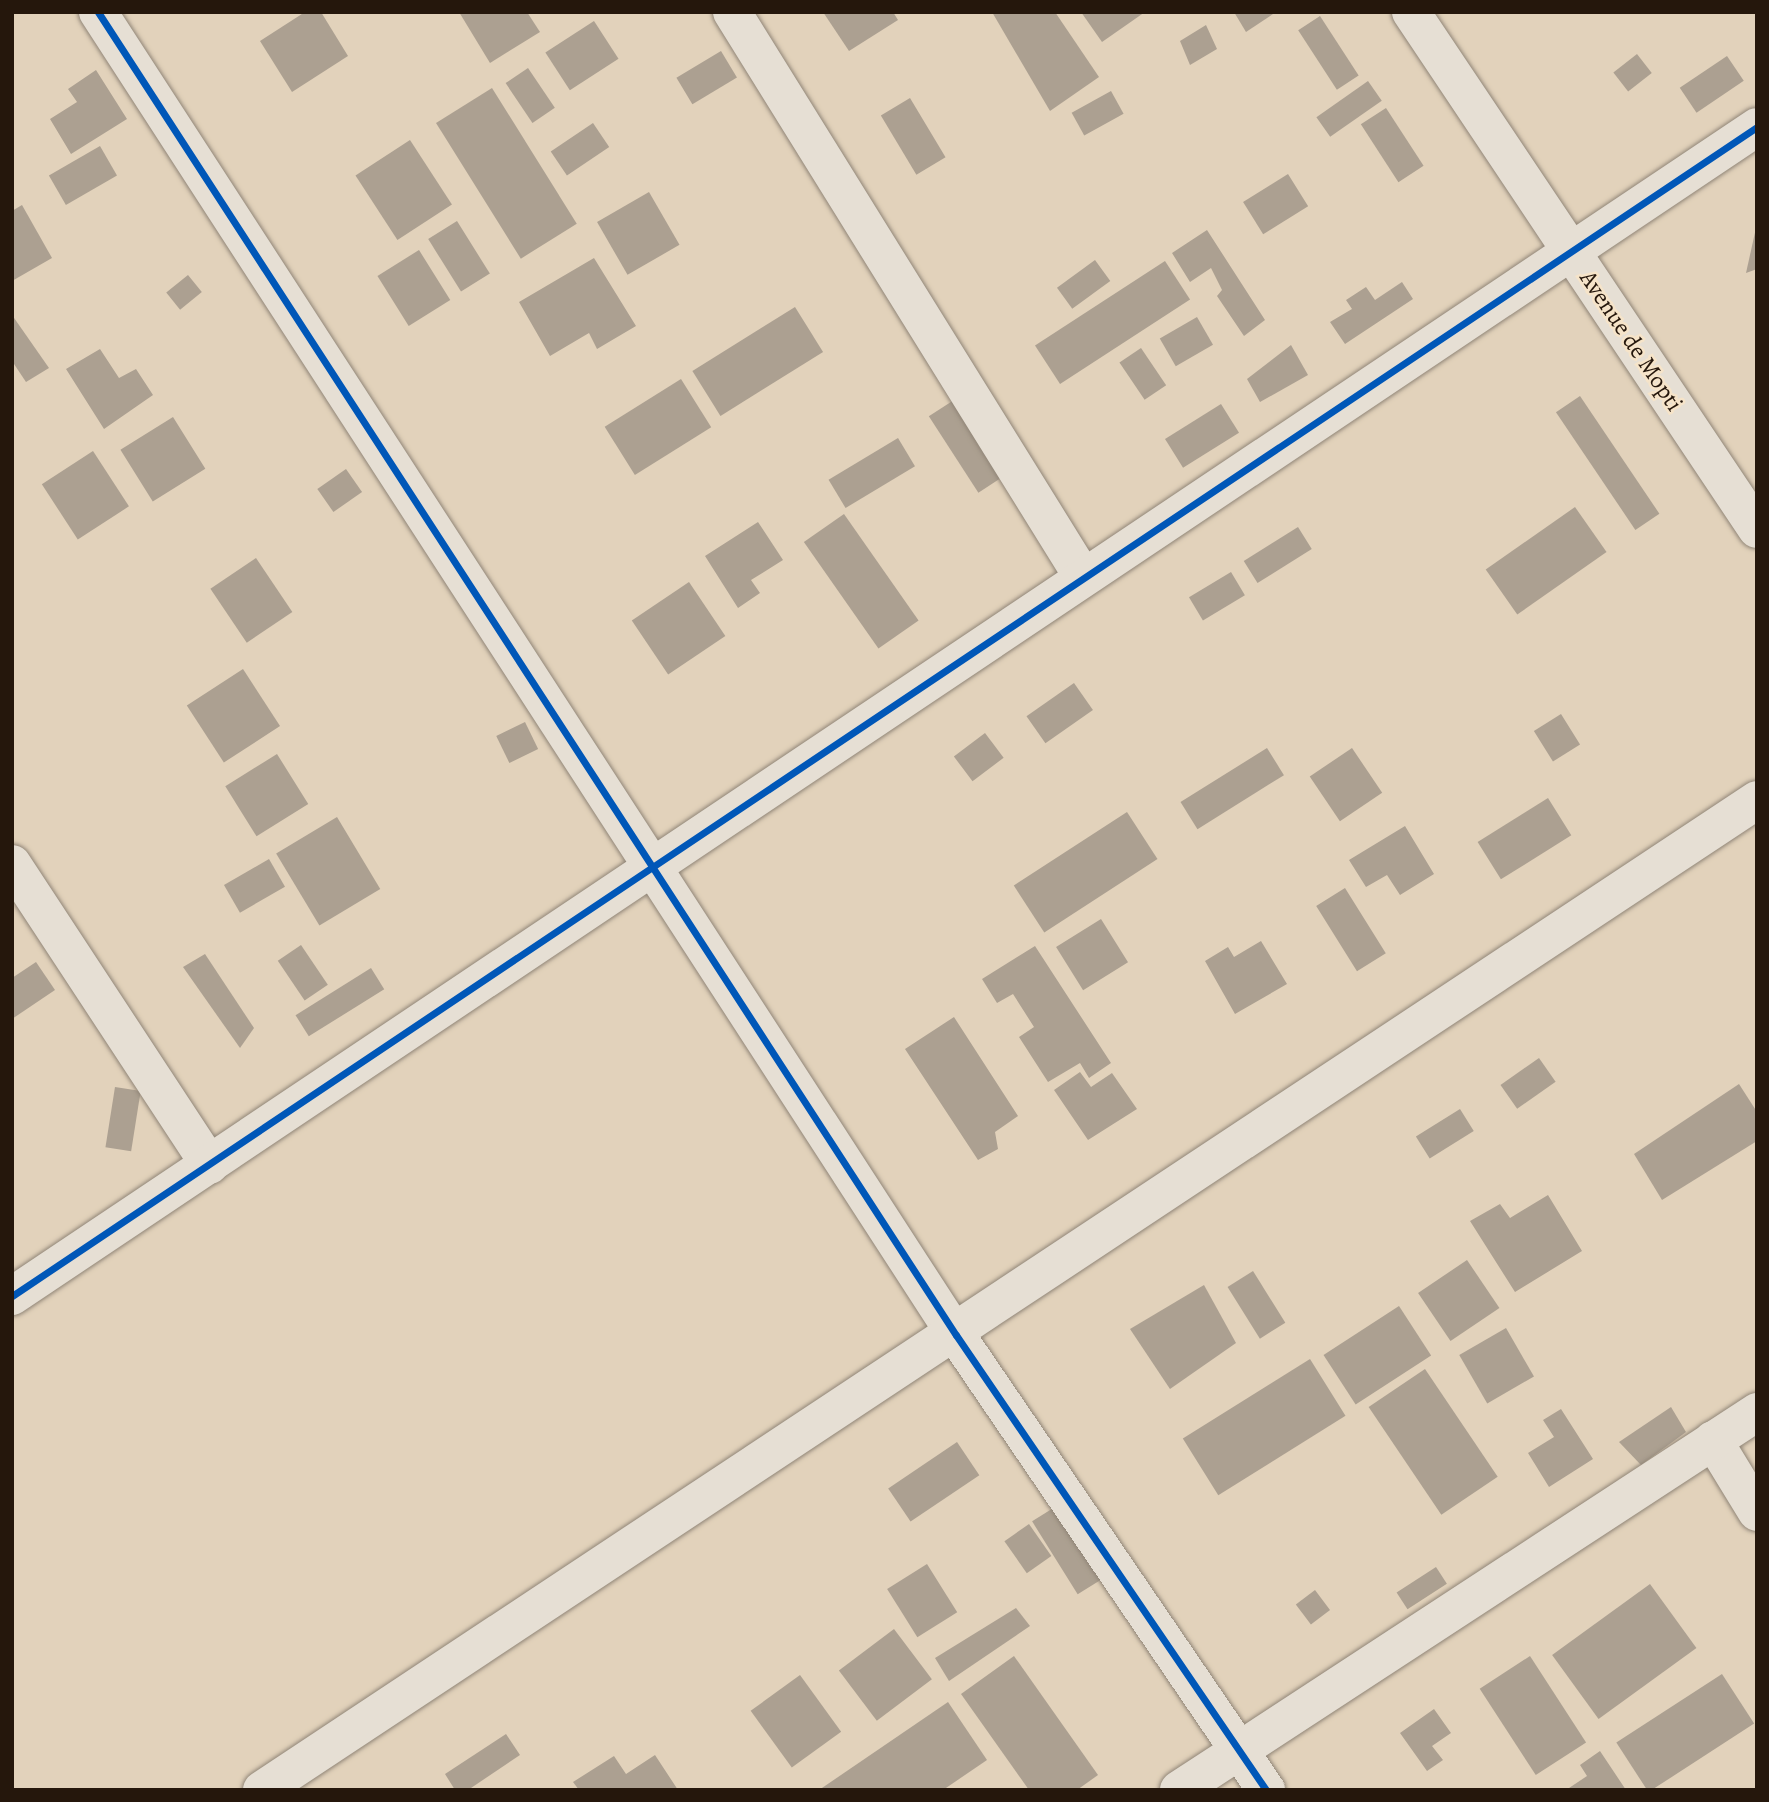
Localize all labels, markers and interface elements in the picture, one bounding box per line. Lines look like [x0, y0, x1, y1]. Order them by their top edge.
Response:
street label: Avenue de Mopti [1573, 265, 1689, 417]

